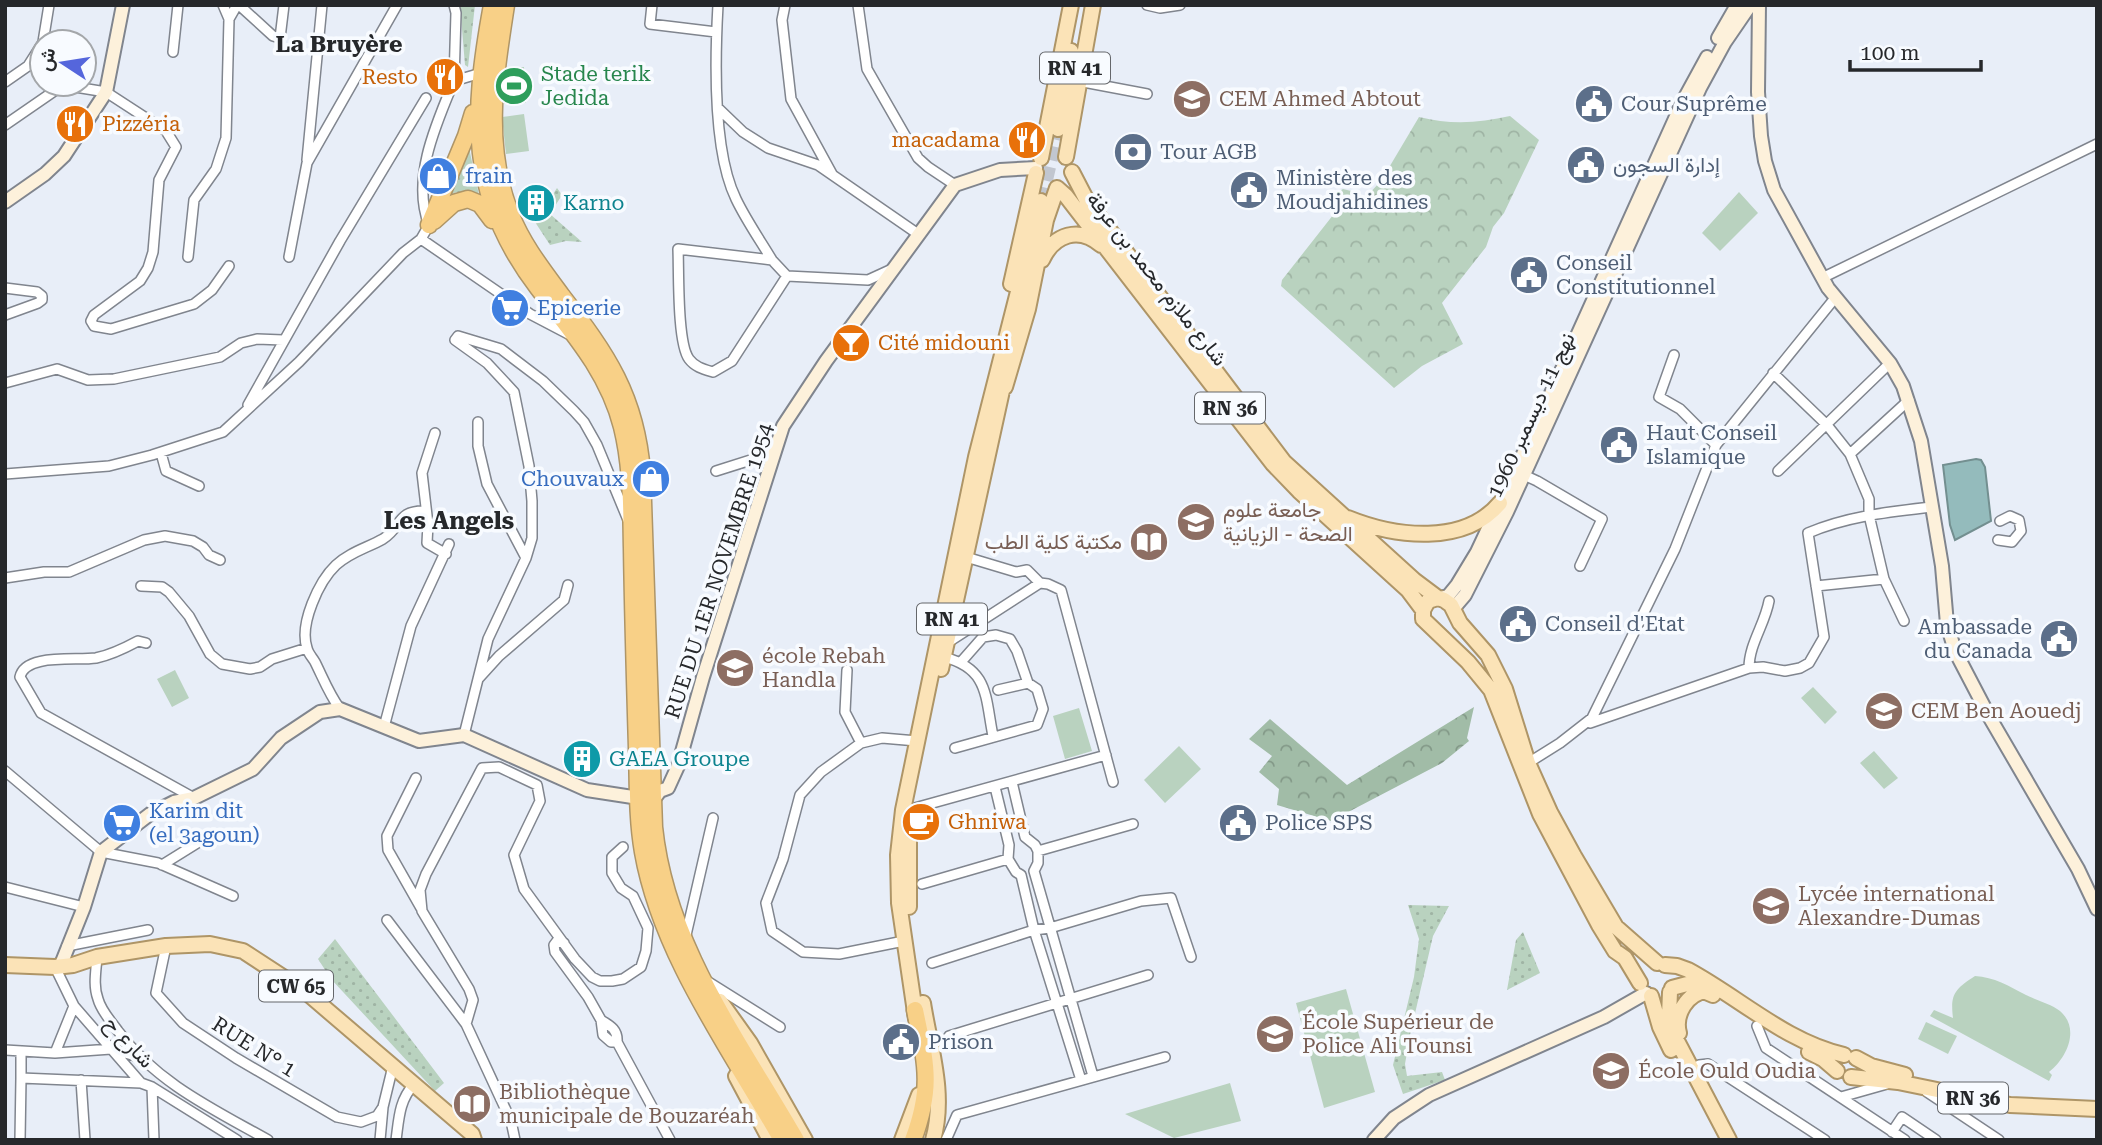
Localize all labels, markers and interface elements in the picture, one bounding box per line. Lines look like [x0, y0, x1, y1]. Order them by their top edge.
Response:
north arrow [28, 28, 98, 98]
scale bar [1850, 28, 1981, 72]
district label: La Bruyère [275, 31, 403, 58]
text: 100 m [1860, 41, 1920, 65]
text: ش [33, 46, 61, 73]
road number: RN 41 [1040, 52, 1110, 83]
restaurant icon: Resto [424, 56, 466, 98]
place label: Stade terik Jedida [541, 62, 651, 110]
place label: Resto [362, 65, 418, 89]
sports icon: Stade terik Jedida [493, 65, 535, 107]
school or university icon: CEM Ahmed Abtout [1171, 78, 1213, 120]
public building icon: Cour Suprême [1573, 83, 1615, 125]
place label: CEM Ahmed Abtout [1219, 87, 1421, 111]
place label: Cour Suprême [1621, 92, 1767, 116]
restaurant icon: Pizzéria [54, 103, 96, 145]
place label: Pizzéria [102, 112, 181, 136]
restaurant icon: macadama [1006, 119, 1048, 161]
place label: macadama [891, 128, 1001, 152]
bank icon: Tour AGB [1112, 131, 1154, 173]
place label: Tour AGB [1160, 140, 1257, 164]
public building icon: إدارة السجون [1565, 144, 1607, 186]
place label: إدارة السجون [1613, 153, 1720, 179]
shop icon: frain [417, 155, 459, 197]
place label: frain [465, 164, 514, 188]
place label: Ministère des Moudjahidines [1276, 166, 1428, 214]
public building icon: Ministère des Moudjahidines [1228, 169, 1270, 211]
building icon: Karno [515, 182, 557, 224]
street label: شارع ملازم محمد بن عرفة [1080, 187, 1232, 372]
place label: Karno [563, 191, 624, 215]
place label: Conseil Constitutionnel [1556, 251, 1716, 299]
public building icon: Conseil Constitutionnel [1508, 254, 1550, 296]
supermarket icon: Epicerie [489, 287, 531, 329]
place label: Epicerie [537, 296, 621, 320]
bar icon: Cité midouni [830, 322, 872, 364]
street label: نهج 11 ديسمبر 1960 [1482, 329, 1582, 502]
place label: Cité midouni [878, 331, 1010, 355]
road number: RN 36 [1195, 392, 1265, 424]
street label: RUE DU 1ER NOVEMBRE 1954 [660, 420, 778, 722]
place label: Haut Conseil Islamique [1646, 421, 1778, 469]
public building icon: Haut Conseil Islamique [1598, 424, 1640, 466]
shop icon: Chouvaux [630, 458, 672, 500]
place label: Chouvaux [521, 467, 624, 491]
place label: جامعة علوم الصحة - الزيانية [1223, 498, 1353, 547]
school or university icon: جامعة علوم الصحة - الزيانية [1175, 501, 1217, 543]
district label: Les Angels [384, 507, 514, 535]
library icon: مكتبة كلية الطب [1128, 521, 1170, 563]
place label: مكتبة كلية الطب [985, 530, 1122, 554]
public building icon: Conseil d'Etat [1497, 603, 1539, 645]
road number: RN 41 [917, 604, 987, 634]
place label: Conseil d'Etat [1545, 612, 1685, 636]
place label: Ambassade du Canada [1918, 615, 2033, 663]
public building icon: Ambassade du Canada [2038, 618, 2080, 660]
place label: école Rebah Handla [762, 644, 886, 692]
school or university icon: école Rebah Handla [714, 647, 756, 689]
school or university icon: CEM Ben Aouedj [1863, 690, 1905, 732]
place label: CEM Ben Aouedj [1911, 699, 2081, 723]
building icon: GAEA Groupe [561, 738, 603, 780]
place label: GAEA Groupe [609, 747, 750, 771]
place label: Karim dit (el 3agoun) [149, 799, 260, 847]
cafe icon: Ghniwa [900, 801, 942, 843]
supermarket icon: Karim dit (el 3agoun) [101, 802, 143, 844]
public building icon: Police SPS [1217, 802, 1259, 844]
place label: Ghniwa [948, 810, 1027, 834]
place label: Police SPS [1265, 811, 1373, 835]
place label: Lycée international Alexandre-Dumas [1798, 882, 1995, 930]
school or university icon: Lycée international Alexandre-Dumas [1750, 885, 1792, 927]
road number: CW 65 [259, 970, 333, 1002]
place label: École Supérieur de Police Ali Tounsi [1302, 1009, 1494, 1058]
street label: شارع ح [98, 1011, 159, 1074]
street label: RUE N° 1 [208, 1012, 300, 1082]
school or university icon: École Supérieur de Police Ali Tounsi [1254, 1013, 1296, 1055]
public building icon: Prison [880, 1021, 922, 1063]
place label: Prison [928, 1030, 994, 1054]
school or university icon: École Ould Oudia [1590, 1050, 1632, 1092]
place label: École Ould Oudia [1638, 1058, 1817, 1083]
place label: Bibliothèque municipale de Bouzaréah [499, 1080, 755, 1128]
road number: RN 36 [1938, 1082, 2008, 1114]
library icon: Bibliothèque municipale de Bouzaréah [451, 1083, 493, 1125]

